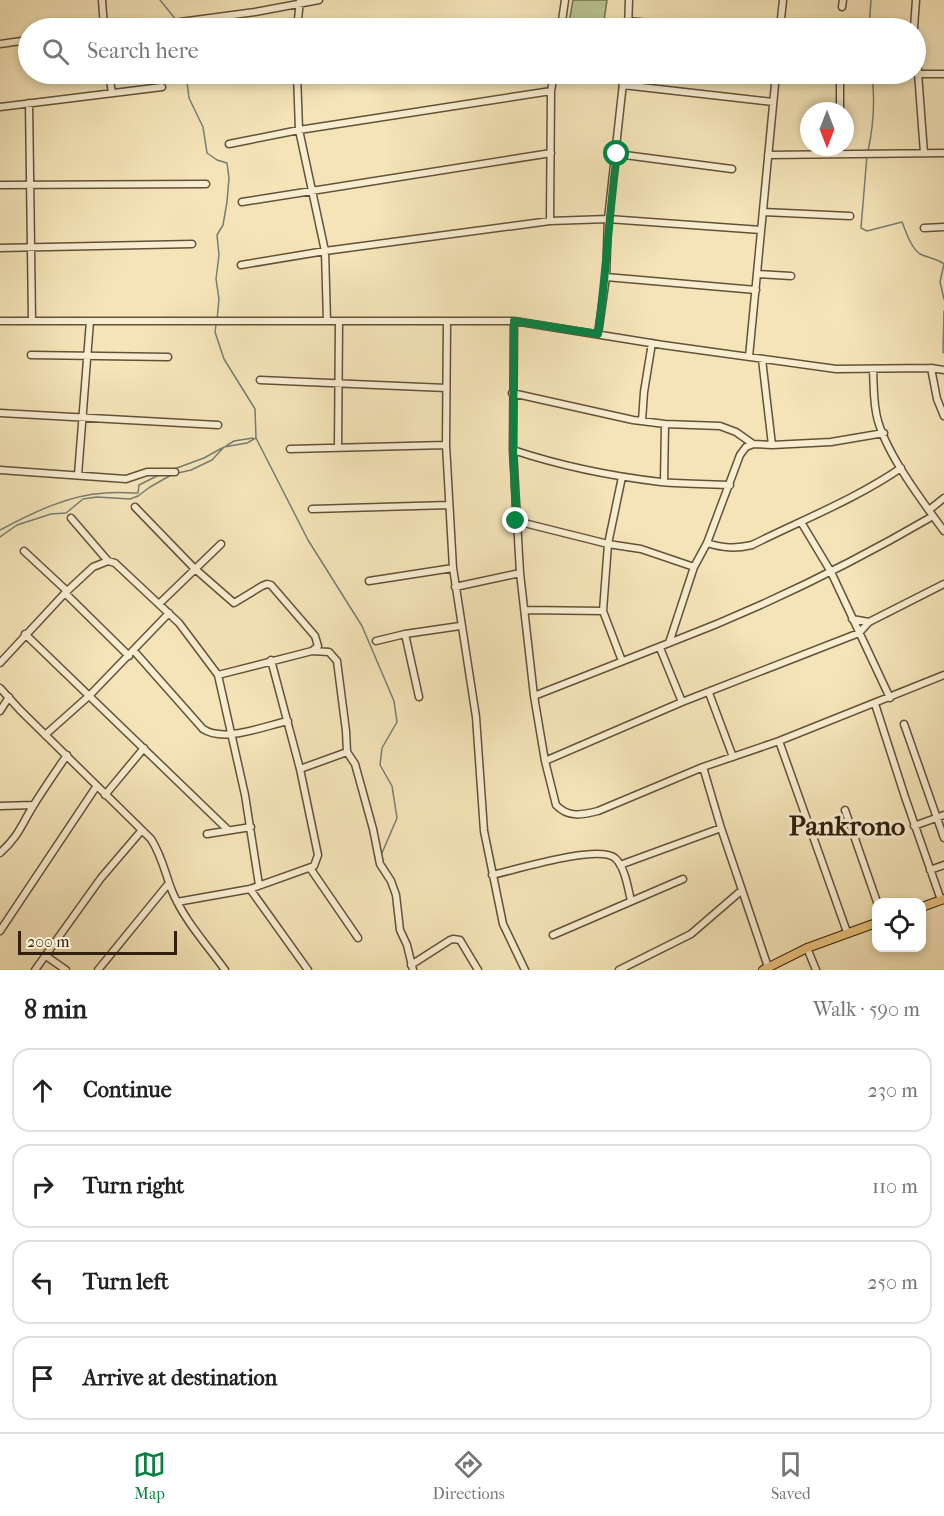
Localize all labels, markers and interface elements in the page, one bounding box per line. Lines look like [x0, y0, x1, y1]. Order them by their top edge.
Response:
search box [18, 18, 926, 84]
icon: search [39, 35, 72, 68]
text: Search here [87, 38, 199, 64]
north arrow [800, 102, 854, 156]
route start [603, 140, 629, 166]
route end [502, 507, 528, 533]
district label: Pankrono [789, 809, 905, 842]
map controls [872, 898, 926, 952]
button: locate [872, 898, 926, 952]
scale bar [18, 928, 177, 956]
text: 200 m [27, 932, 70, 951]
text: 8 min [24, 994, 87, 1025]
text: Walk · 590 m [813, 998, 920, 1021]
icon: ahead [26, 1074, 59, 1107]
text: Continue [83, 1077, 172, 1103]
text: 230 m [868, 1079, 918, 1102]
icon: right [26, 1170, 59, 1203]
text: Turn right [83, 1173, 184, 1199]
text: 110 m [872, 1175, 918, 1198]
icon: left [26, 1266, 59, 1299]
text: Turn left [83, 1269, 169, 1295]
text: 250 m [867, 1271, 918, 1294]
icon: arrive [26, 1362, 59, 1395]
text: Arrive at destination [83, 1365, 277, 1391]
tab: Map [133, 1448, 166, 1503]
tab: Directions [433, 1448, 505, 1503]
tab: Saved [771, 1448, 811, 1503]

